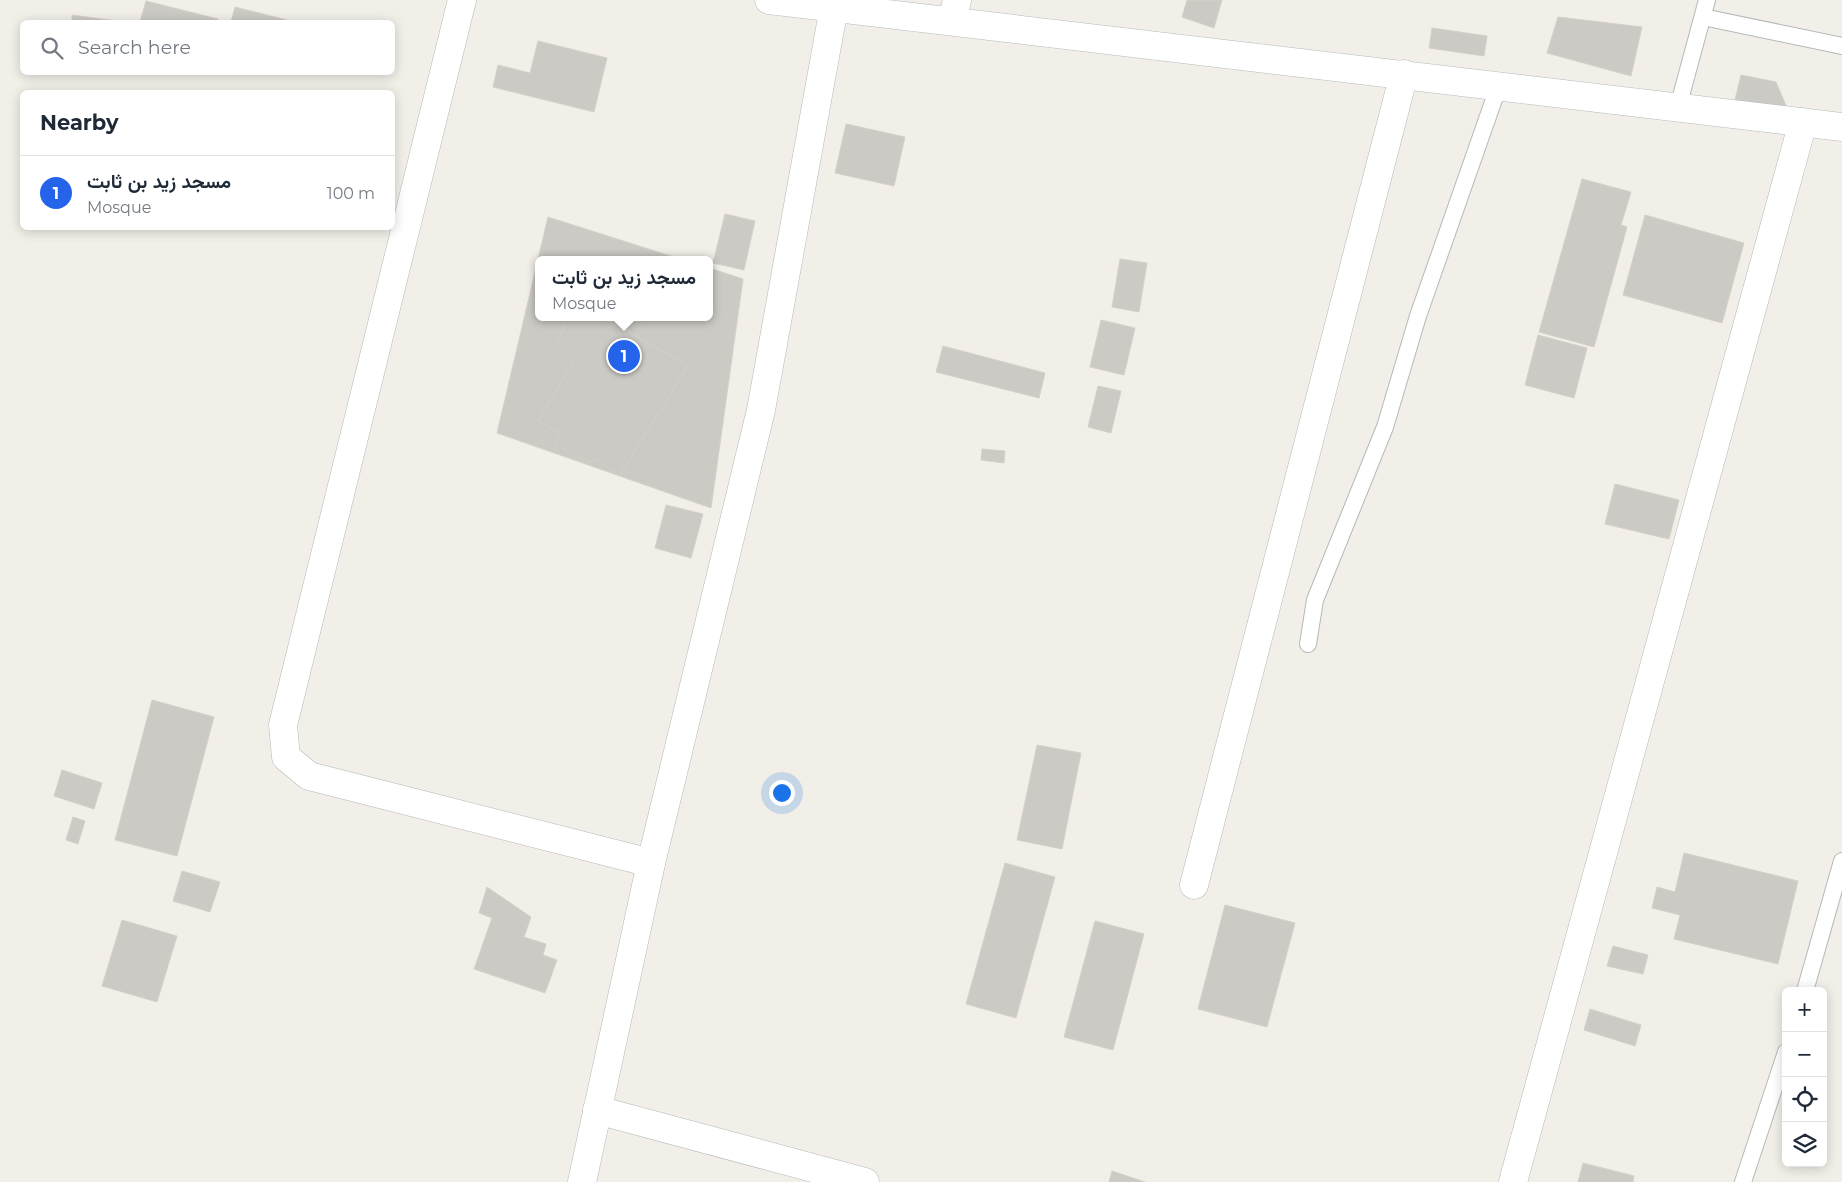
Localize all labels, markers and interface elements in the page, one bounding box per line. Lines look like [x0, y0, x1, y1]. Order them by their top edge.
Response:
search box [20, 20, 395, 75]
icon: search [38, 34, 66, 62]
text: Search here [78, 36, 191, 59]
text: Nearby [40, 110, 119, 135]
text: مسجد زيد بن ثابت [87, 170, 231, 193]
text: 1 [53, 184, 59, 203]
text: 100 m [327, 184, 375, 203]
text: Mosque [87, 198, 151, 217]
popup [535, 256, 713, 321]
text: مسجد زيد بن ثابت [552, 266, 696, 289]
text: Mosque [552, 294, 616, 313]
pin: 1 [608, 337, 640, 375]
your location [769, 780, 795, 806]
map controls [1782, 987, 1827, 1167]
button: + [1782, 987, 1827, 1032]
button: − [1782, 1032, 1827, 1077]
button: locate [1782, 1077, 1827, 1122]
button: layers [1782, 1122, 1827, 1167]

